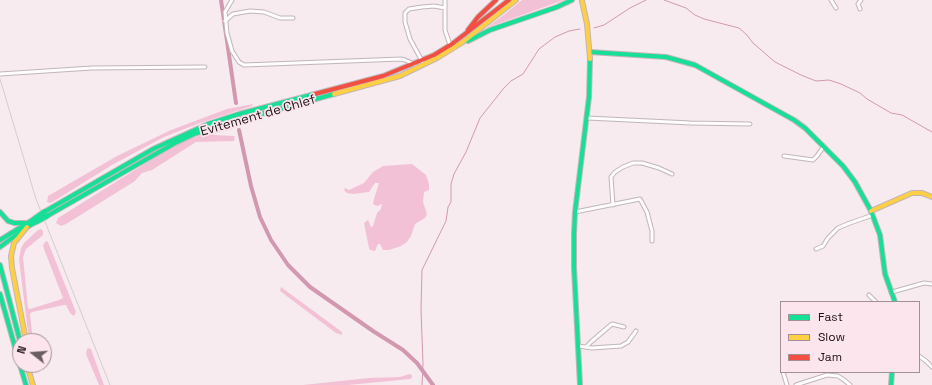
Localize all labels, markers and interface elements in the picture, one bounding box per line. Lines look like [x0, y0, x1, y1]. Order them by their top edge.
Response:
street label: Evitement de Chlef [199, 92, 317, 140]
legend [780, 301, 920, 373]
text: Fast [818, 309, 843, 325]
text: Slow [818, 329, 845, 345]
north arrow [12, 333, 52, 373]
text: N [14, 344, 29, 355]
text: Jam [818, 349, 842, 365]

